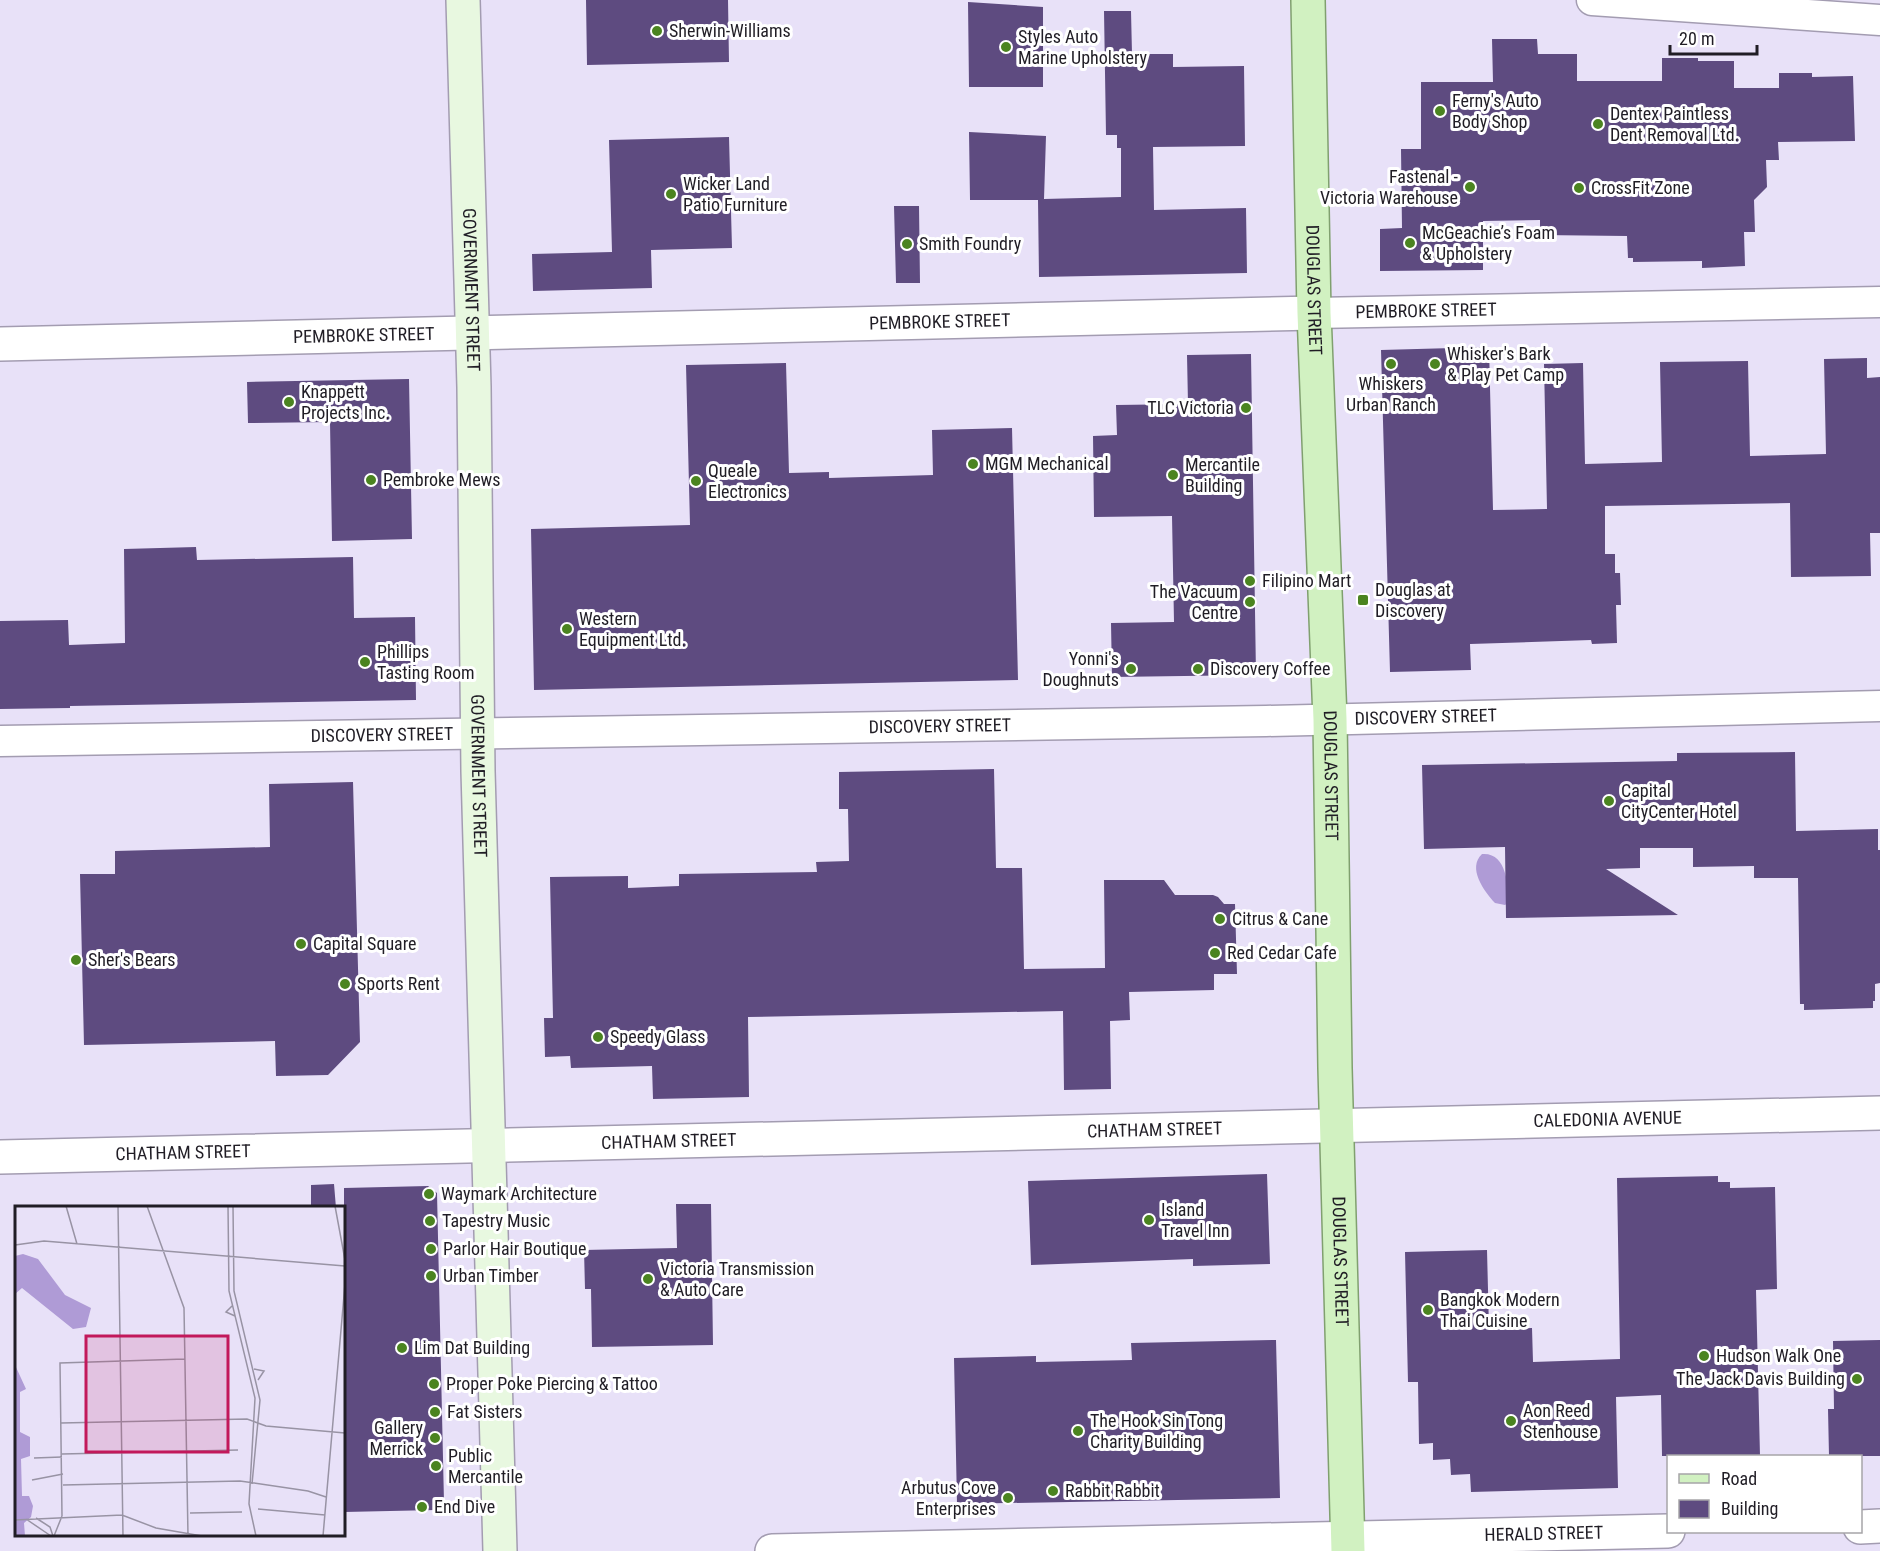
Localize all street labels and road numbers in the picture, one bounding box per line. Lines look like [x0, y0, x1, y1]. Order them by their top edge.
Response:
street label: GOVERNMENT STREET [459, 208, 485, 372]
street label: DOUGLAS STREET [1302, 225, 1327, 355]
street label: PEMBROKE STREET [1355, 298, 1497, 322]
street label: PEMBROKE STREET [869, 309, 1011, 333]
street label: PEMBROKE STREET [293, 323, 435, 347]
street label: GOVERNMENT STREET [467, 694, 491, 858]
street label: DISCOVERY STREET [1354, 704, 1497, 729]
street label: DOUGLAS STREET [1320, 710, 1343, 841]
street label: DISCOVERY STREET [868, 714, 1011, 737]
street label: DISCOVERY STREET [311, 723, 453, 746]
street label: CALEDONIA AVENUE [1533, 1107, 1682, 1131]
street label: CHATHAM STREET [1087, 1117, 1223, 1142]
street label: CHATHAM STREET [601, 1129, 737, 1153]
street label: CHATHAM STREET [115, 1140, 251, 1164]
street label: DOUGLAS STREET [1328, 1196, 1353, 1327]
street label: HERALD STREET [1484, 1521, 1603, 1545]

